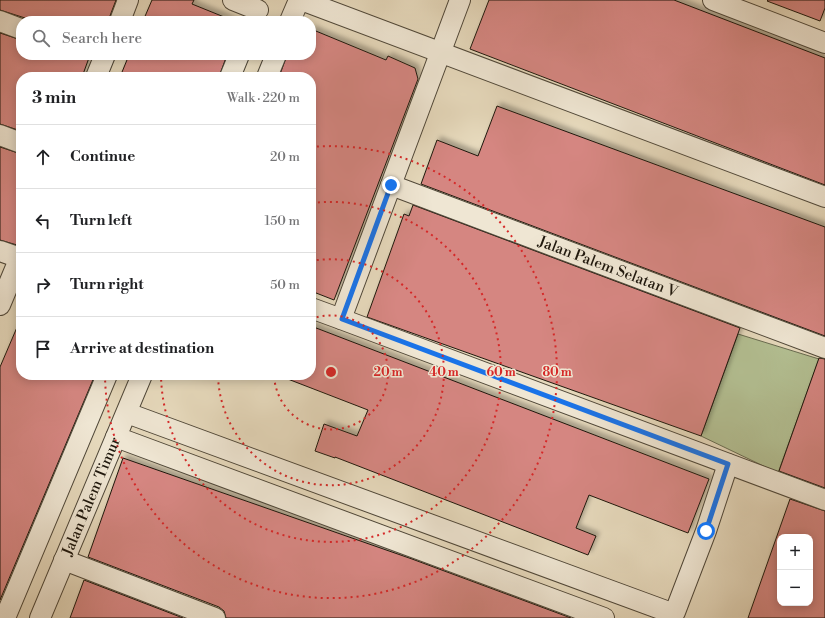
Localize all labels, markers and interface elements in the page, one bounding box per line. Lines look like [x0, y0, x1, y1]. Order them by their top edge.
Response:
search box [16, 16, 316, 60]
icon: search [30, 27, 52, 49]
text: Search here [62, 29, 142, 48]
text: 3 min [32, 87, 76, 109]
text: Walk · 220 m [227, 90, 300, 106]
icon: ahead [32, 146, 54, 168]
text: Continue [70, 147, 135, 166]
text: 20 m [270, 149, 300, 165]
route end [382, 176, 400, 194]
icon: left [32, 210, 54, 232]
text: Turn left [70, 211, 132, 230]
text: 150 m [265, 213, 300, 229]
street label: Jalan Palem Selatan V [535, 231, 681, 302]
icon: right [32, 274, 54, 296]
text: Turn right [70, 275, 144, 294]
text: 50 m [270, 277, 300, 293]
icon: arrive [32, 338, 54, 360]
text: Arrive at destination [70, 339, 214, 358]
centre of rings [324, 365, 338, 379]
text: 20 m [373, 365, 403, 380]
text: 40 m [429, 365, 459, 380]
text: 60 m [486, 365, 516, 380]
text: 80 m [542, 365, 572, 380]
street label: Jalan Palem Timur [57, 434, 125, 559]
route start [697, 522, 715, 540]
map controls [777, 534, 813, 606]
button: + [777, 534, 813, 570]
button: − [777, 570, 813, 606]

